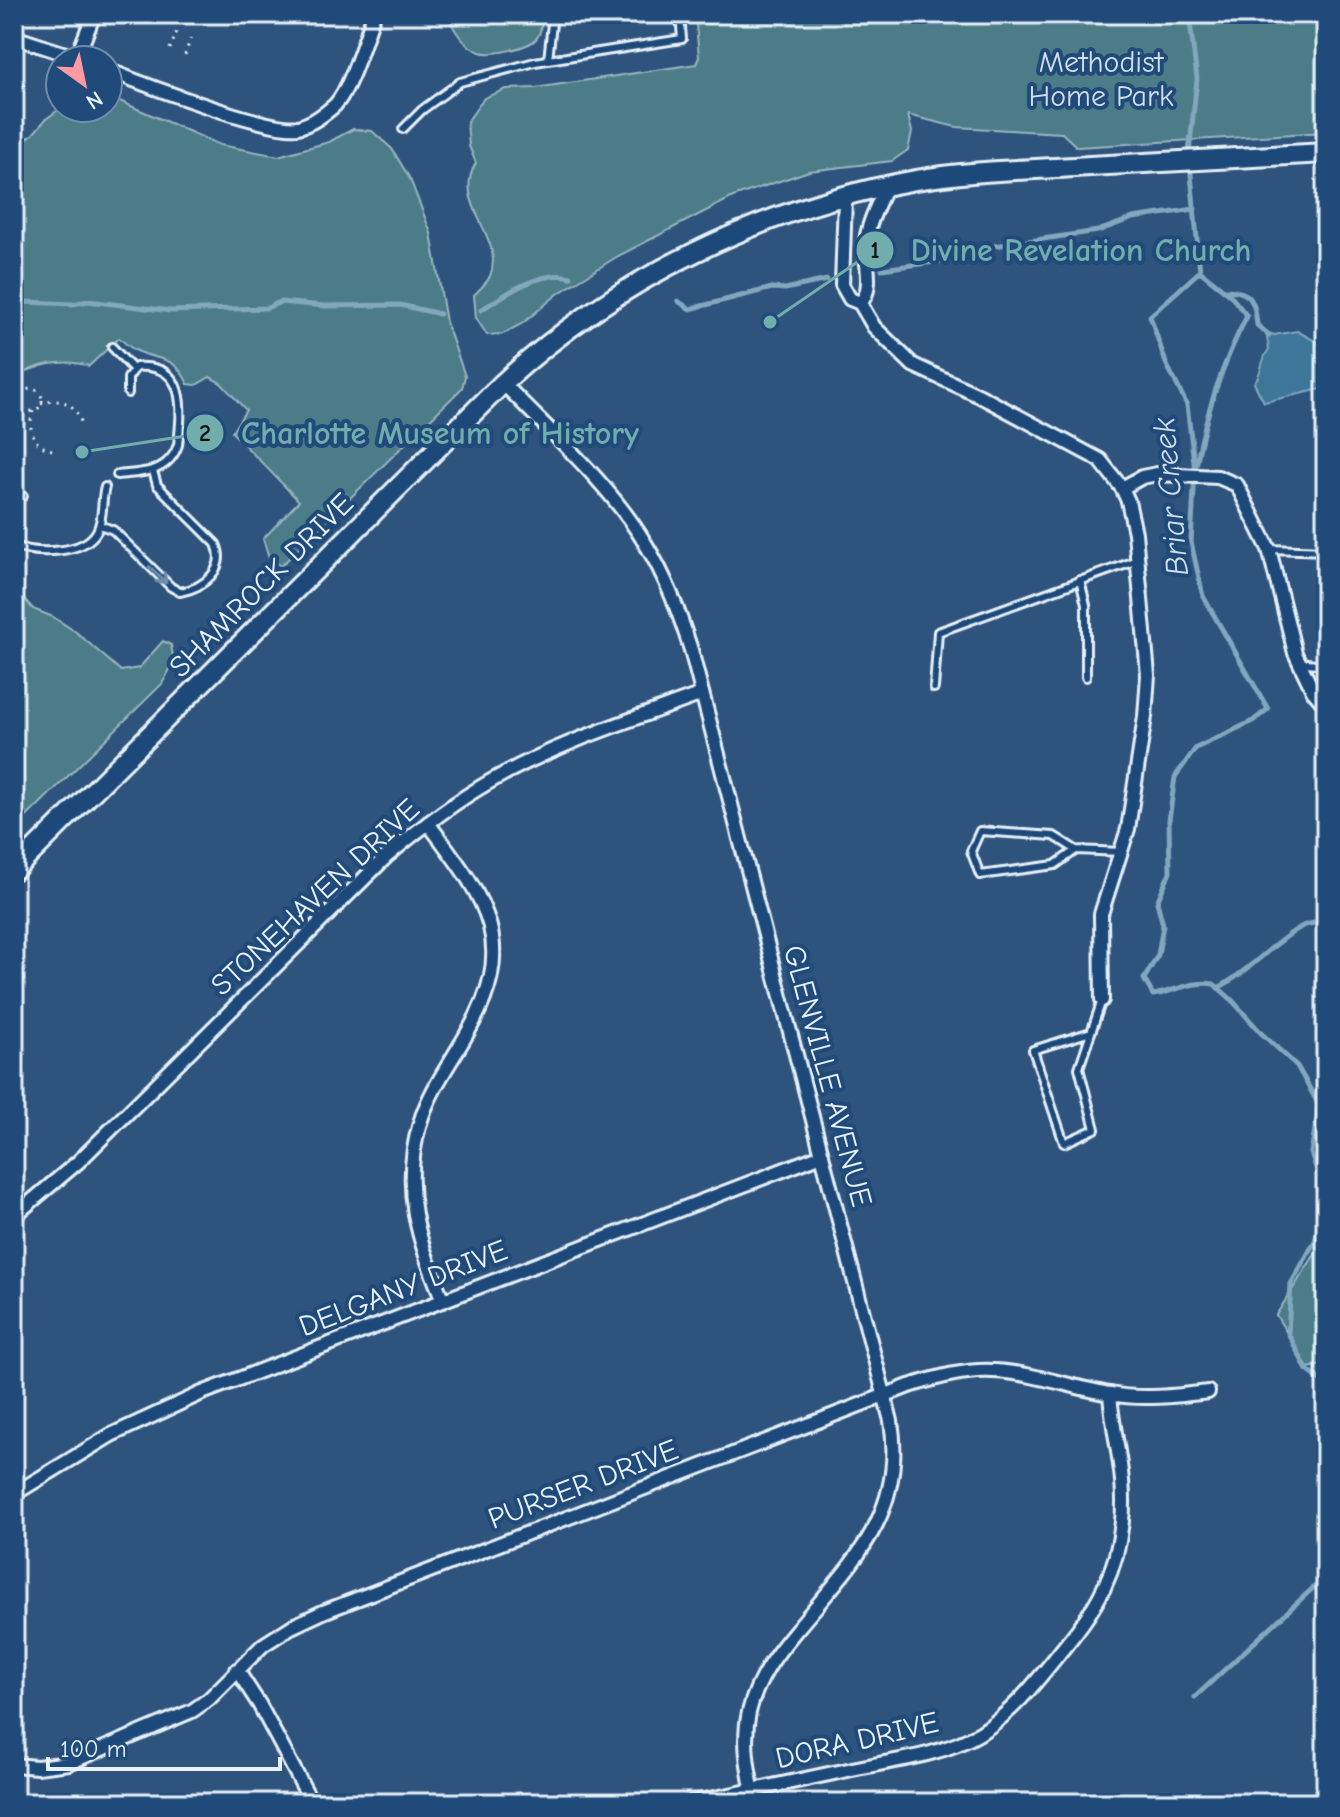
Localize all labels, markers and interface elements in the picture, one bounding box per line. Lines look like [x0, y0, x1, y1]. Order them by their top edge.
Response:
north arrow [44, 44, 124, 124]
park label: Methodist Home Park [1029, 45, 1174, 114]
text: N [81, 85, 107, 115]
callout: Divine Revelation Church [855, 222, 1268, 278]
text: Divine Revelation Church [911, 232, 1251, 269]
text: 1 [870, 236, 880, 264]
callout: Charlotte Museum of History [185, 405, 655, 461]
text: Charlotte Museum of History [241, 415, 639, 452]
water label: Briar Creek [1145, 416, 1196, 578]
text: 2 [199, 419, 211, 447]
street label: SHAMROCK DRIVE [162, 486, 361, 685]
one-way arrow [148, 565, 167, 584]
street label: STONEHAVEN DRIVE [204, 792, 427, 1003]
street label: GLENVILLE AVENUE [776, 942, 879, 1211]
street label: DELGANY DRIVE [294, 1233, 512, 1344]
street label: PURSER DRIVE [483, 1432, 683, 1537]
street label: DORA DRIVE [772, 1705, 942, 1776]
scale bar [48, 1721, 280, 1771]
text: 100 m [60, 1735, 127, 1763]

